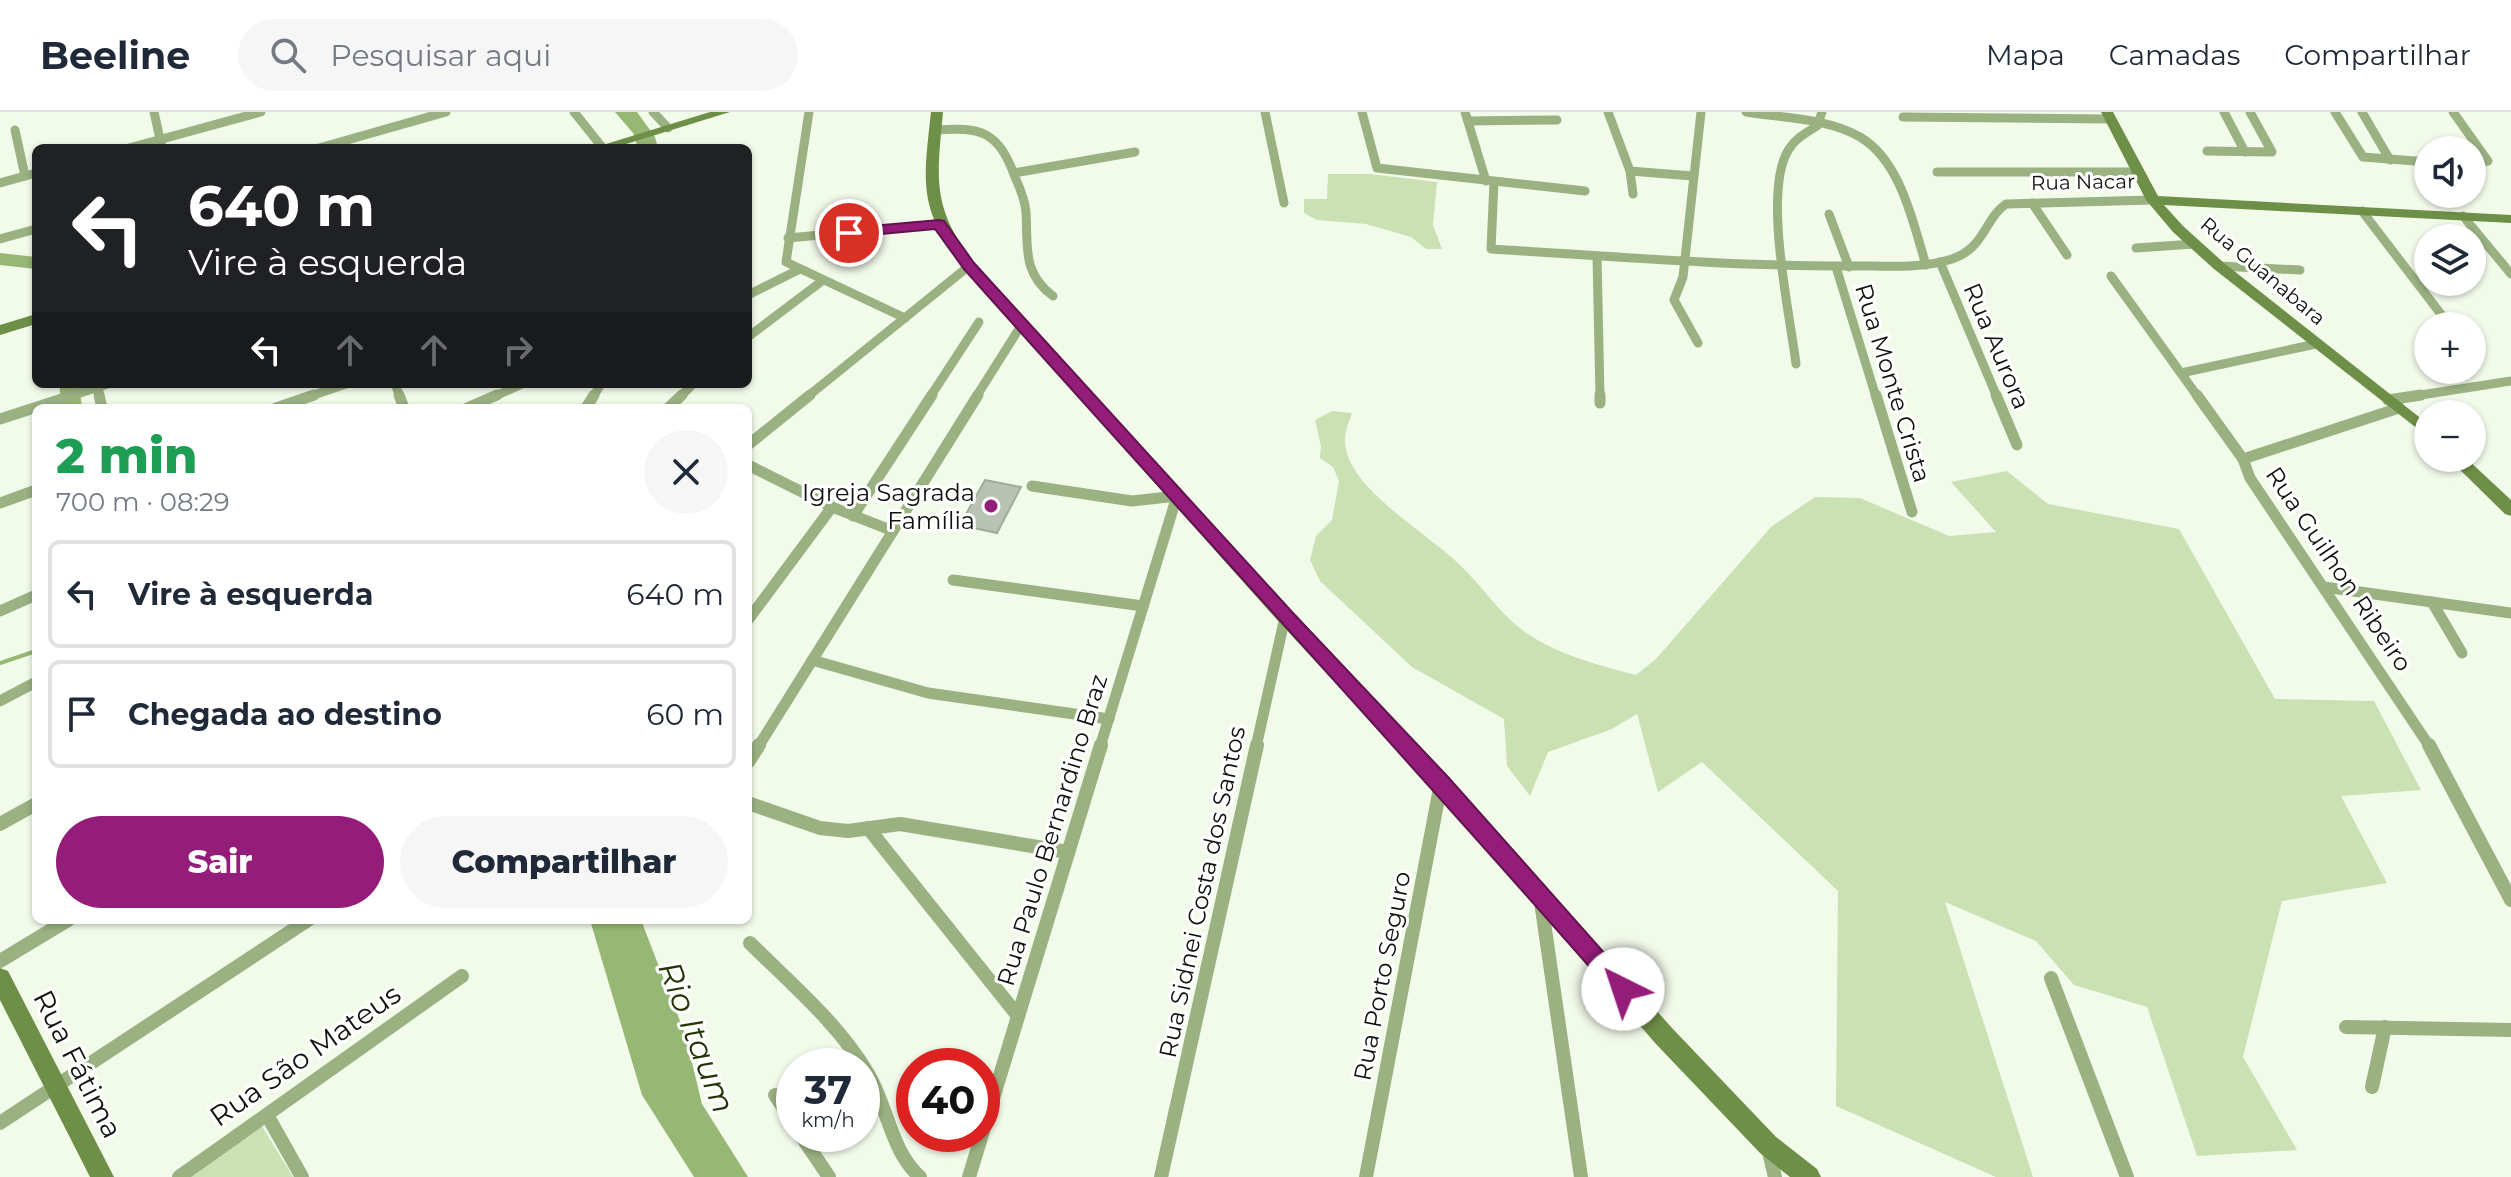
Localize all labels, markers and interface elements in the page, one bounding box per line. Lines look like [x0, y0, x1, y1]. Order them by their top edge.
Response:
search box [238, 19, 798, 91]
text: Beeline [40, 32, 190, 79]
icon: search [266, 33, 310, 77]
text: Pesquisar aqui [330, 37, 551, 74]
text: Mapa [1986, 38, 2065, 72]
text: Camadas [2109, 38, 2240, 72]
text: Compartilhar [2284, 38, 2471, 72]
map controls [2414, 136, 2486, 472]
button: sound [2414, 136, 2486, 208]
street label: Rua Nacar [2031, 169, 2135, 195]
text: 640 m [188, 172, 375, 240]
icon: left [56, 176, 160, 280]
pin [815, 199, 883, 267]
icon: arrive [827, 211, 871, 255]
street label: Rua Guanabara [2196, 212, 2330, 330]
button: layers [2414, 224, 2486, 296]
text: Vire à esquerda [188, 240, 467, 284]
street label: Rua Aurora [1957, 279, 2037, 413]
street label: Rua Monte Crista [1849, 280, 1937, 486]
button: + [2414, 312, 2486, 384]
icon: left [244, 328, 288, 372]
icon: ahead [328, 328, 372, 372]
icon: ahead [412, 328, 456, 372]
icon: right [496, 328, 540, 372]
button: − [2414, 400, 2486, 472]
text: 2 min [56, 427, 197, 485]
button: close [644, 430, 728, 514]
street label: Rua Guilhon Ribeiro [2260, 461, 2418, 677]
place label: Igreja Sagrada Família [802, 478, 975, 535]
text: 700 m · 08:29 [56, 486, 230, 518]
marker: Igreja Sagrada Família [982, 497, 1000, 515]
icon: left [60, 572, 104, 616]
text: Vire à esquerda [128, 576, 373, 613]
text: 640 m [626, 576, 724, 613]
street label: Rua Paulo Bernardino Braz [991, 671, 1113, 989]
icon: arrive [60, 692, 104, 736]
text: Chegada ao destino [128, 696, 442, 733]
text: 60 m [646, 696, 724, 733]
street label: Rua Sidnei Costa dos Santos [1153, 724, 1251, 1060]
button: Sair [56, 816, 384, 908]
button: Compartilhar [400, 816, 728, 908]
street label: Rua Porto Seguro [1347, 869, 1417, 1083]
position arrow [1581, 947, 1665, 1031]
water label: Rio Itaum [650, 956, 744, 1118]
street label: Rua São Mateus [203, 977, 407, 1133]
street label: Rua Fátima [26, 984, 130, 1144]
speed limit sign: 40 [896, 1048, 1000, 1152]
text: 37 [804, 1065, 852, 1114]
text: km/h [801, 1108, 855, 1132]

